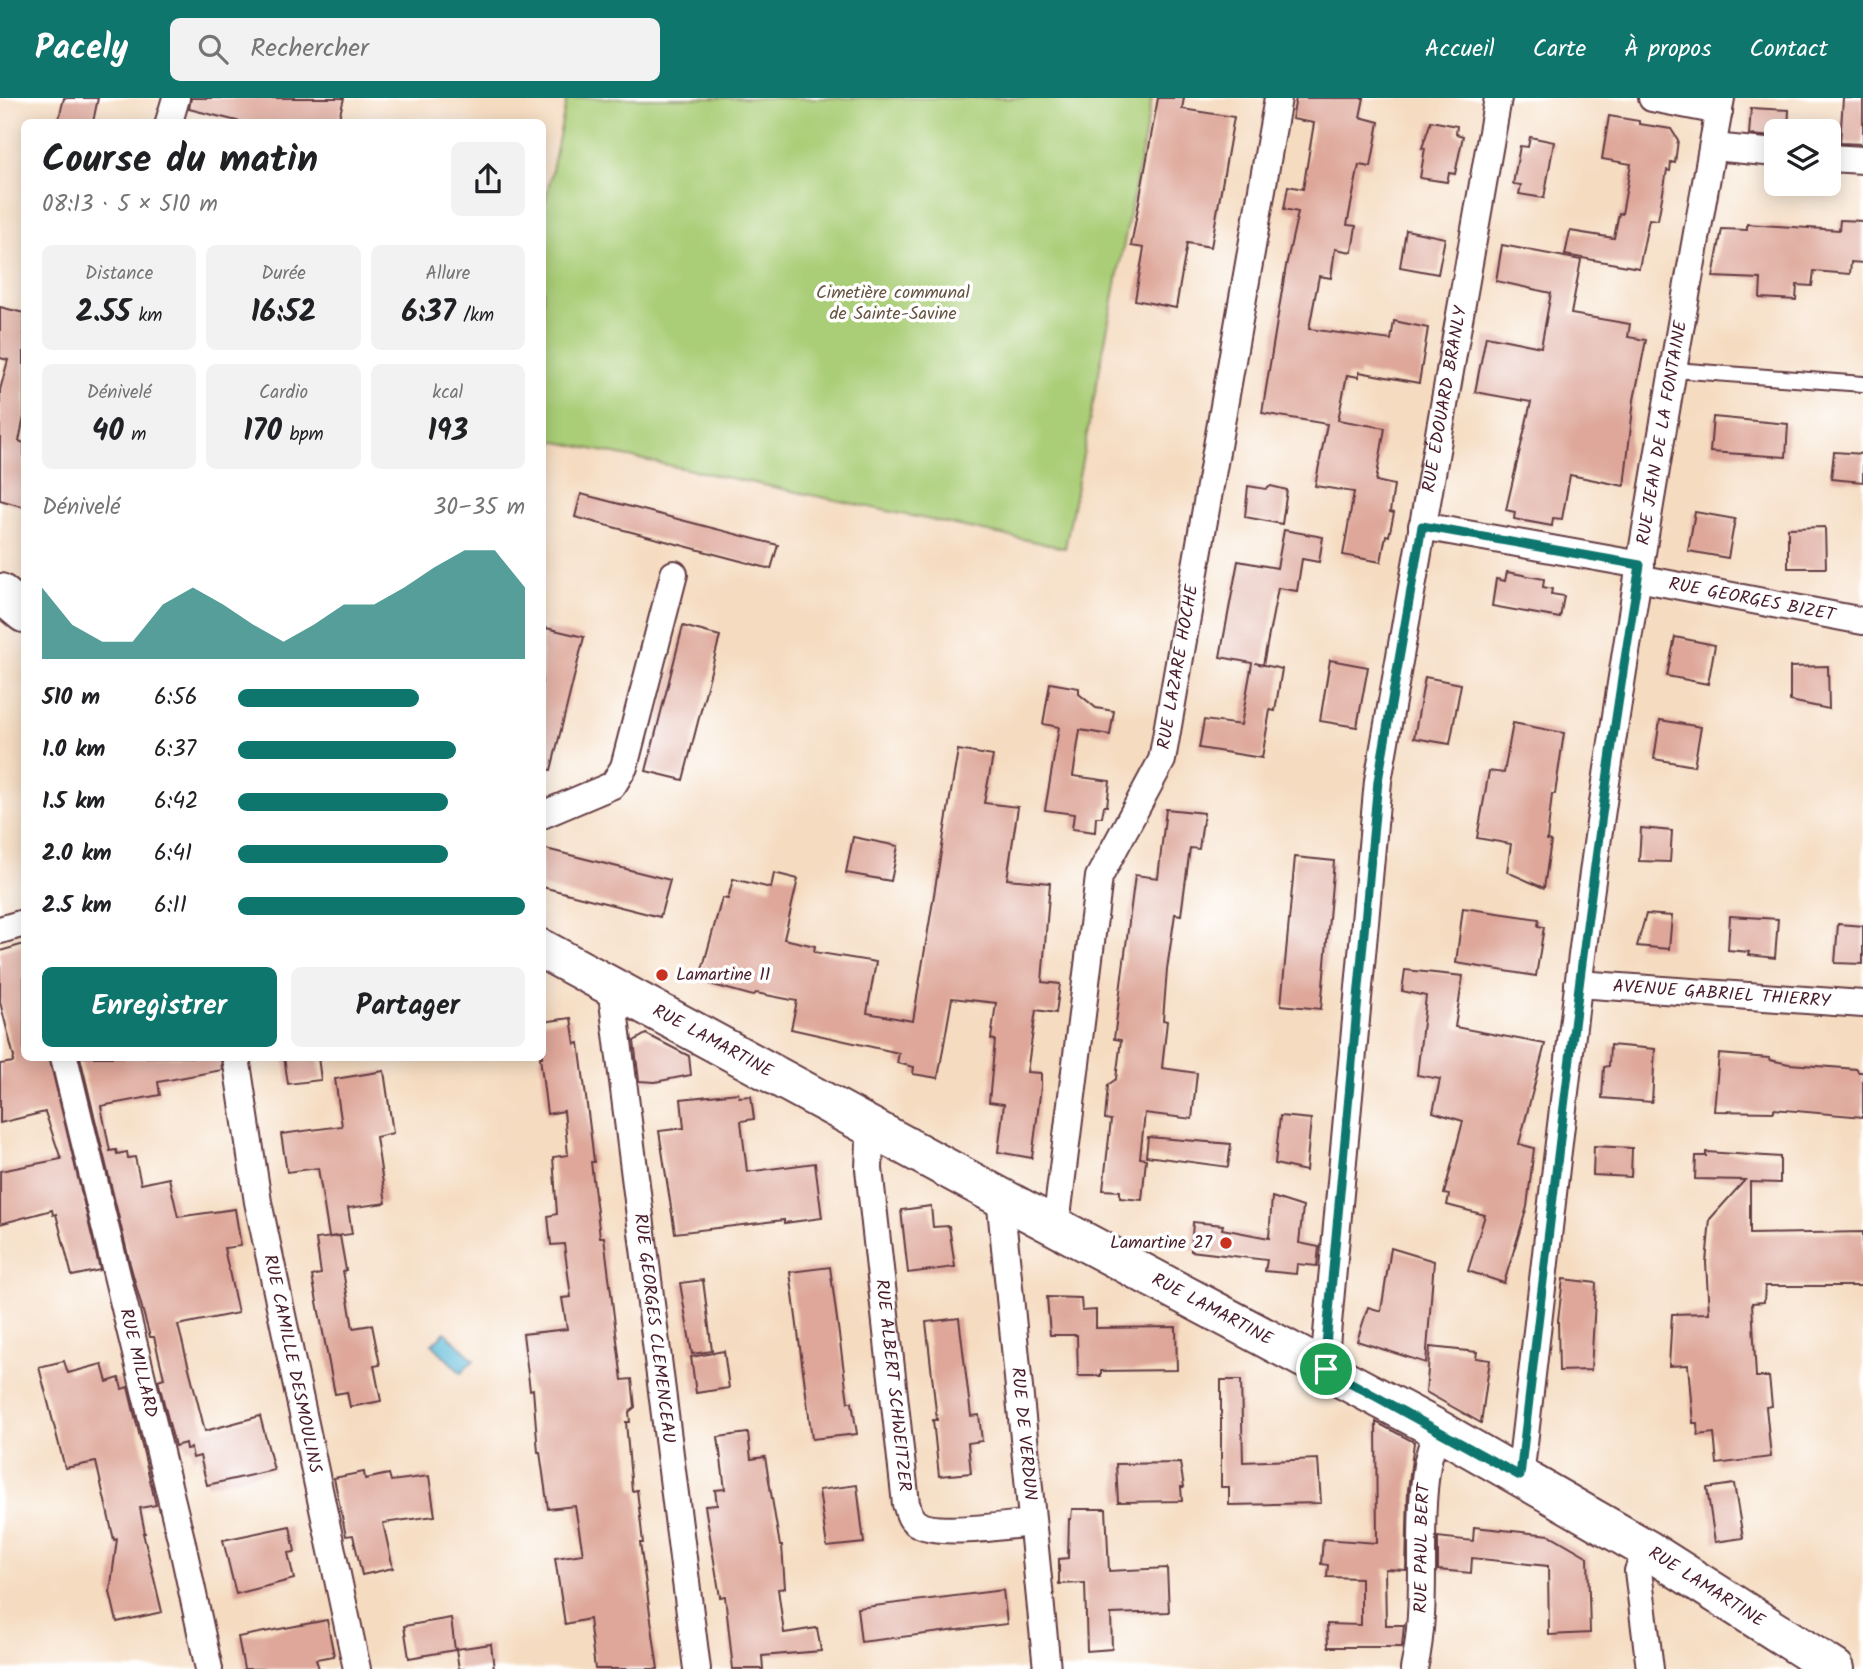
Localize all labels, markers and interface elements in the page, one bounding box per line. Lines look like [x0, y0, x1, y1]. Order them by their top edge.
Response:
search box [170, 18, 660, 81]
text: Pacely [35, 23, 128, 76]
text: Rechercher [250, 28, 369, 70]
icon: search [194, 30, 232, 68]
text: Accueil [1425, 30, 1495, 69]
text: Carte [1533, 30, 1586, 69]
text: À propos [1624, 30, 1711, 69]
text: Contact [1749, 30, 1828, 69]
map controls [1764, 119, 1841, 196]
button: layers [1764, 119, 1841, 196]
text: Course du matin [42, 131, 318, 191]
button: share [451, 142, 525, 216]
text: 08:13 · 5 × 510 m [42, 187, 218, 223]
text: Distance [85, 259, 153, 289]
text: Durée [261, 259, 306, 289]
text: Allure [425, 259, 470, 289]
park label: Cimetière communal de Sainte-Savine [816, 279, 971, 329]
text: 2.55 [76, 289, 131, 337]
text: 16:52 [251, 289, 316, 337]
text: 6:37 [402, 289, 456, 337]
text: km [131, 301, 162, 331]
text: /km [456, 301, 494, 331]
street label: RUE ÉDOUARD BRANLY [1414, 303, 1476, 495]
street label: RUE JEAN DE LA FONTAINE [1629, 318, 1696, 547]
text: Dénivelé [87, 378, 152, 408]
text: Cardio [259, 378, 308, 408]
text: kcal [432, 378, 463, 408]
text: 40 [92, 408, 124, 456]
text: 170 [243, 408, 282, 456]
text: 193 [427, 408, 468, 456]
text: m [124, 420, 146, 450]
text: bpm [282, 420, 324, 450]
text: Dénivelé [42, 490, 120, 526]
text: 30–35 m [433, 490, 525, 526]
street label: RUE GEORGES BIZET [1666, 570, 1839, 630]
street label: RUE LAZARE HOCHE [1150, 582, 1207, 752]
text: 510 m [42, 680, 100, 716]
text: 6:56 [154, 680, 198, 716]
text: 1.0 km [42, 732, 105, 768]
text: 6:37 [154, 732, 196, 768]
text: 1.5 km [42, 784, 105, 820]
text: 6:42 [154, 784, 198, 820]
text: 2.0 km [42, 836, 112, 872]
text: 6:41 [154, 836, 192, 872]
text: 2.5 km [42, 888, 112, 924]
text: 6:11 [154, 888, 187, 924]
place label: Lamartine 11 [676, 961, 770, 990]
button: Enregistrer [42, 967, 277, 1047]
button: Partager [291, 967, 525, 1047]
marker: Lamartine 11 [654, 967, 670, 983]
street label: AVENUE GABRIEL THIERRY [1612, 972, 1832, 1016]
street label: RUE LAMARTINE [647, 997, 779, 1086]
street label: RUE GEORGES CLEMENCEAU [625, 1212, 683, 1445]
place label: Lamartine 27 [1110, 1229, 1213, 1258]
marker: Lamartine 27 [1218, 1235, 1234, 1251]
street label: RUE CAMILLE DESMOULINS [255, 1252, 330, 1476]
street label: RUE LAMARTINE [1146, 1266, 1278, 1354]
street label: RUE ALBERT SCHWEITZER [867, 1278, 919, 1493]
street label: RUE MILLARD [111, 1305, 166, 1421]
pin [1296, 1339, 1356, 1399]
icon: arrive [1307, 1350, 1345, 1388]
street label: RUE DE VERDUN [1003, 1366, 1045, 1502]
street label: RUE PAUL BERT [1407, 1481, 1439, 1614]
street label: RUE LAMARTINE [1642, 1539, 1771, 1635]

